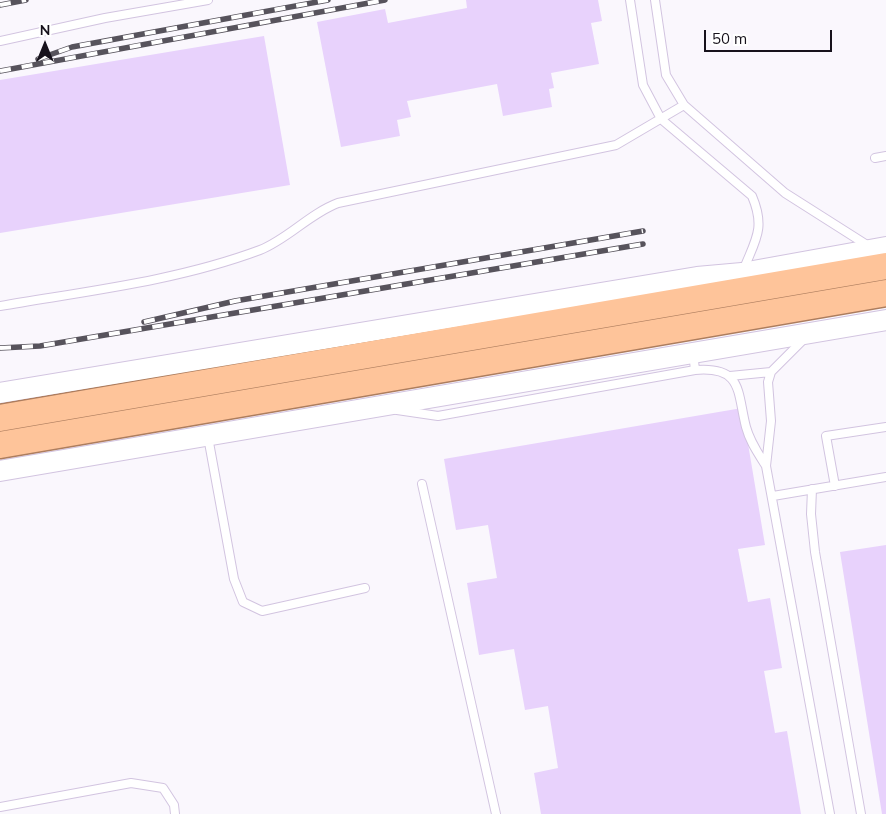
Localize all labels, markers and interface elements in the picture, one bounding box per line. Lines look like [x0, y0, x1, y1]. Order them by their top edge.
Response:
north arrow [20, 20, 70, 70]
scale bar [706, 20, 834, 52]
text: N [40, 21, 50, 39]
text: 50 m [712, 29, 747, 48]

